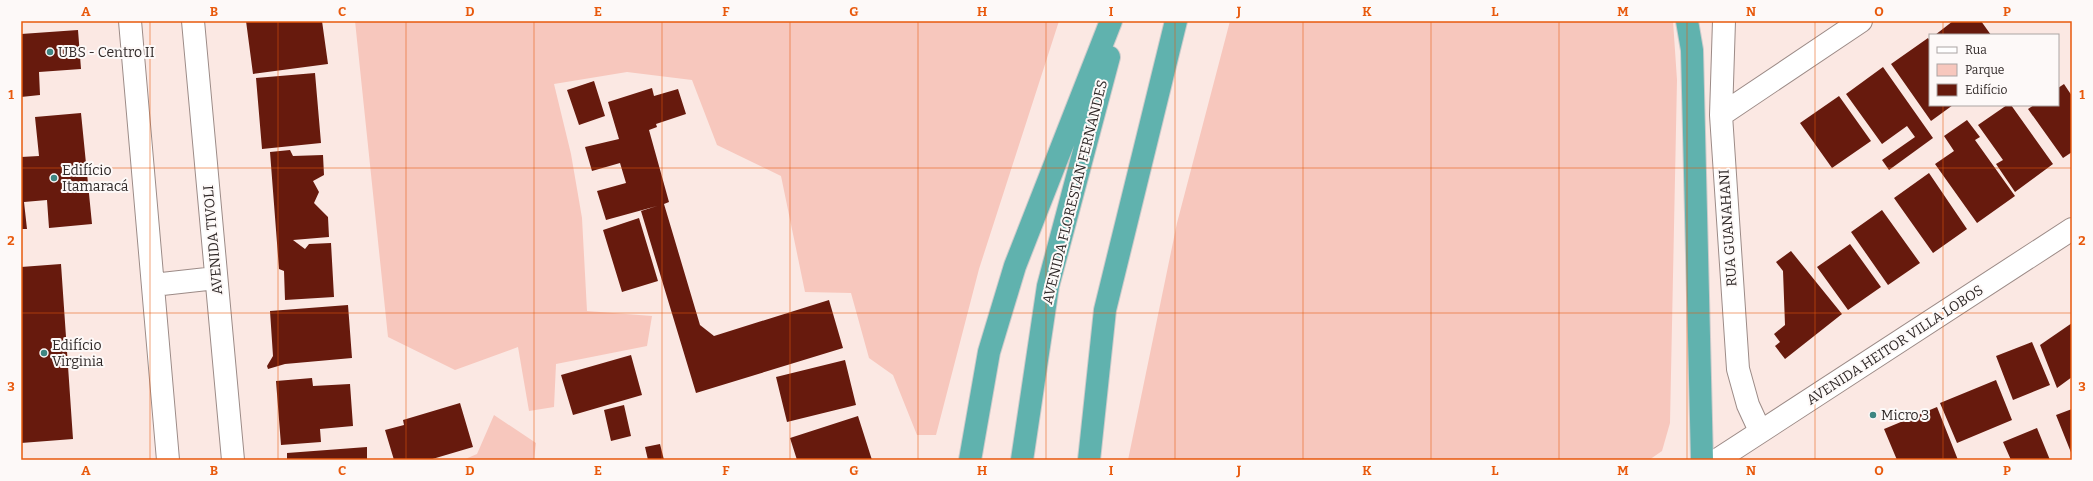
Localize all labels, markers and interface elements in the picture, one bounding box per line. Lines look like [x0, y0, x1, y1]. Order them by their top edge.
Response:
text: A [81, 4, 91, 19]
text: B [210, 4, 218, 19]
text: C [338, 4, 346, 19]
text: D [465, 4, 475, 19]
text: E [594, 4, 602, 19]
text: F [722, 4, 730, 19]
text: G [849, 4, 859, 19]
text: H [977, 4, 987, 19]
text: I [1109, 4, 1114, 19]
text: J [1236, 4, 1242, 19]
text: K [1362, 4, 1372, 19]
text: L [1491, 4, 1499, 19]
text: M [1617, 4, 1629, 19]
text: N [1746, 4, 1756, 19]
text: O [1874, 4, 1884, 19]
text: P [2003, 4, 2011, 19]
legend [1929, 34, 2059, 106]
text: Rua [1965, 43, 1987, 57]
place label: UBS - Centro II [58, 44, 155, 61]
marker: UBS - Centro II [45, 47, 55, 57]
text: Parque [1965, 63, 2004, 77]
street label: AVENIDA FLORESTAN FERNANDES [1039, 78, 1111, 306]
text: Edifício [1965, 83, 2007, 97]
text: 1 [8, 87, 14, 102]
text: 1 [2079, 87, 2085, 102]
place label: Edifício Itamaracá [62, 162, 129, 195]
street label: RUA GUANAHANI [1715, 169, 1741, 287]
marker: Edifício Itamaracá [49, 173, 59, 183]
street label: AVENIDA TIVOLI [200, 185, 226, 295]
text: 2 [7, 233, 15, 248]
text: 2 [2078, 233, 2086, 248]
street label: AVENIDA HEITOR VILLA LOBOS [1803, 281, 1987, 409]
place label: Edifício Virginia [52, 337, 104, 370]
marker: Edifício Virginia [39, 348, 49, 358]
text: 3 [7, 379, 15, 394]
text: 3 [2078, 379, 2086, 394]
place label: Micro 3 [1881, 407, 1929, 424]
marker: Micro 3 [1868, 410, 1878, 420]
text: A [81, 463, 91, 478]
text: B [210, 463, 218, 478]
text: C [338, 463, 346, 478]
text: D [465, 463, 475, 478]
text: E [594, 463, 602, 478]
text: F [722, 463, 730, 478]
text: G [849, 463, 859, 478]
text: H [977, 463, 987, 478]
text: I [1109, 463, 1114, 478]
text: J [1236, 463, 1242, 478]
text: K [1362, 463, 1372, 478]
text: L [1491, 463, 1499, 478]
text: M [1617, 463, 1629, 478]
text: N [1746, 463, 1756, 478]
text: O [1874, 463, 1884, 478]
text: P [2003, 463, 2011, 478]

